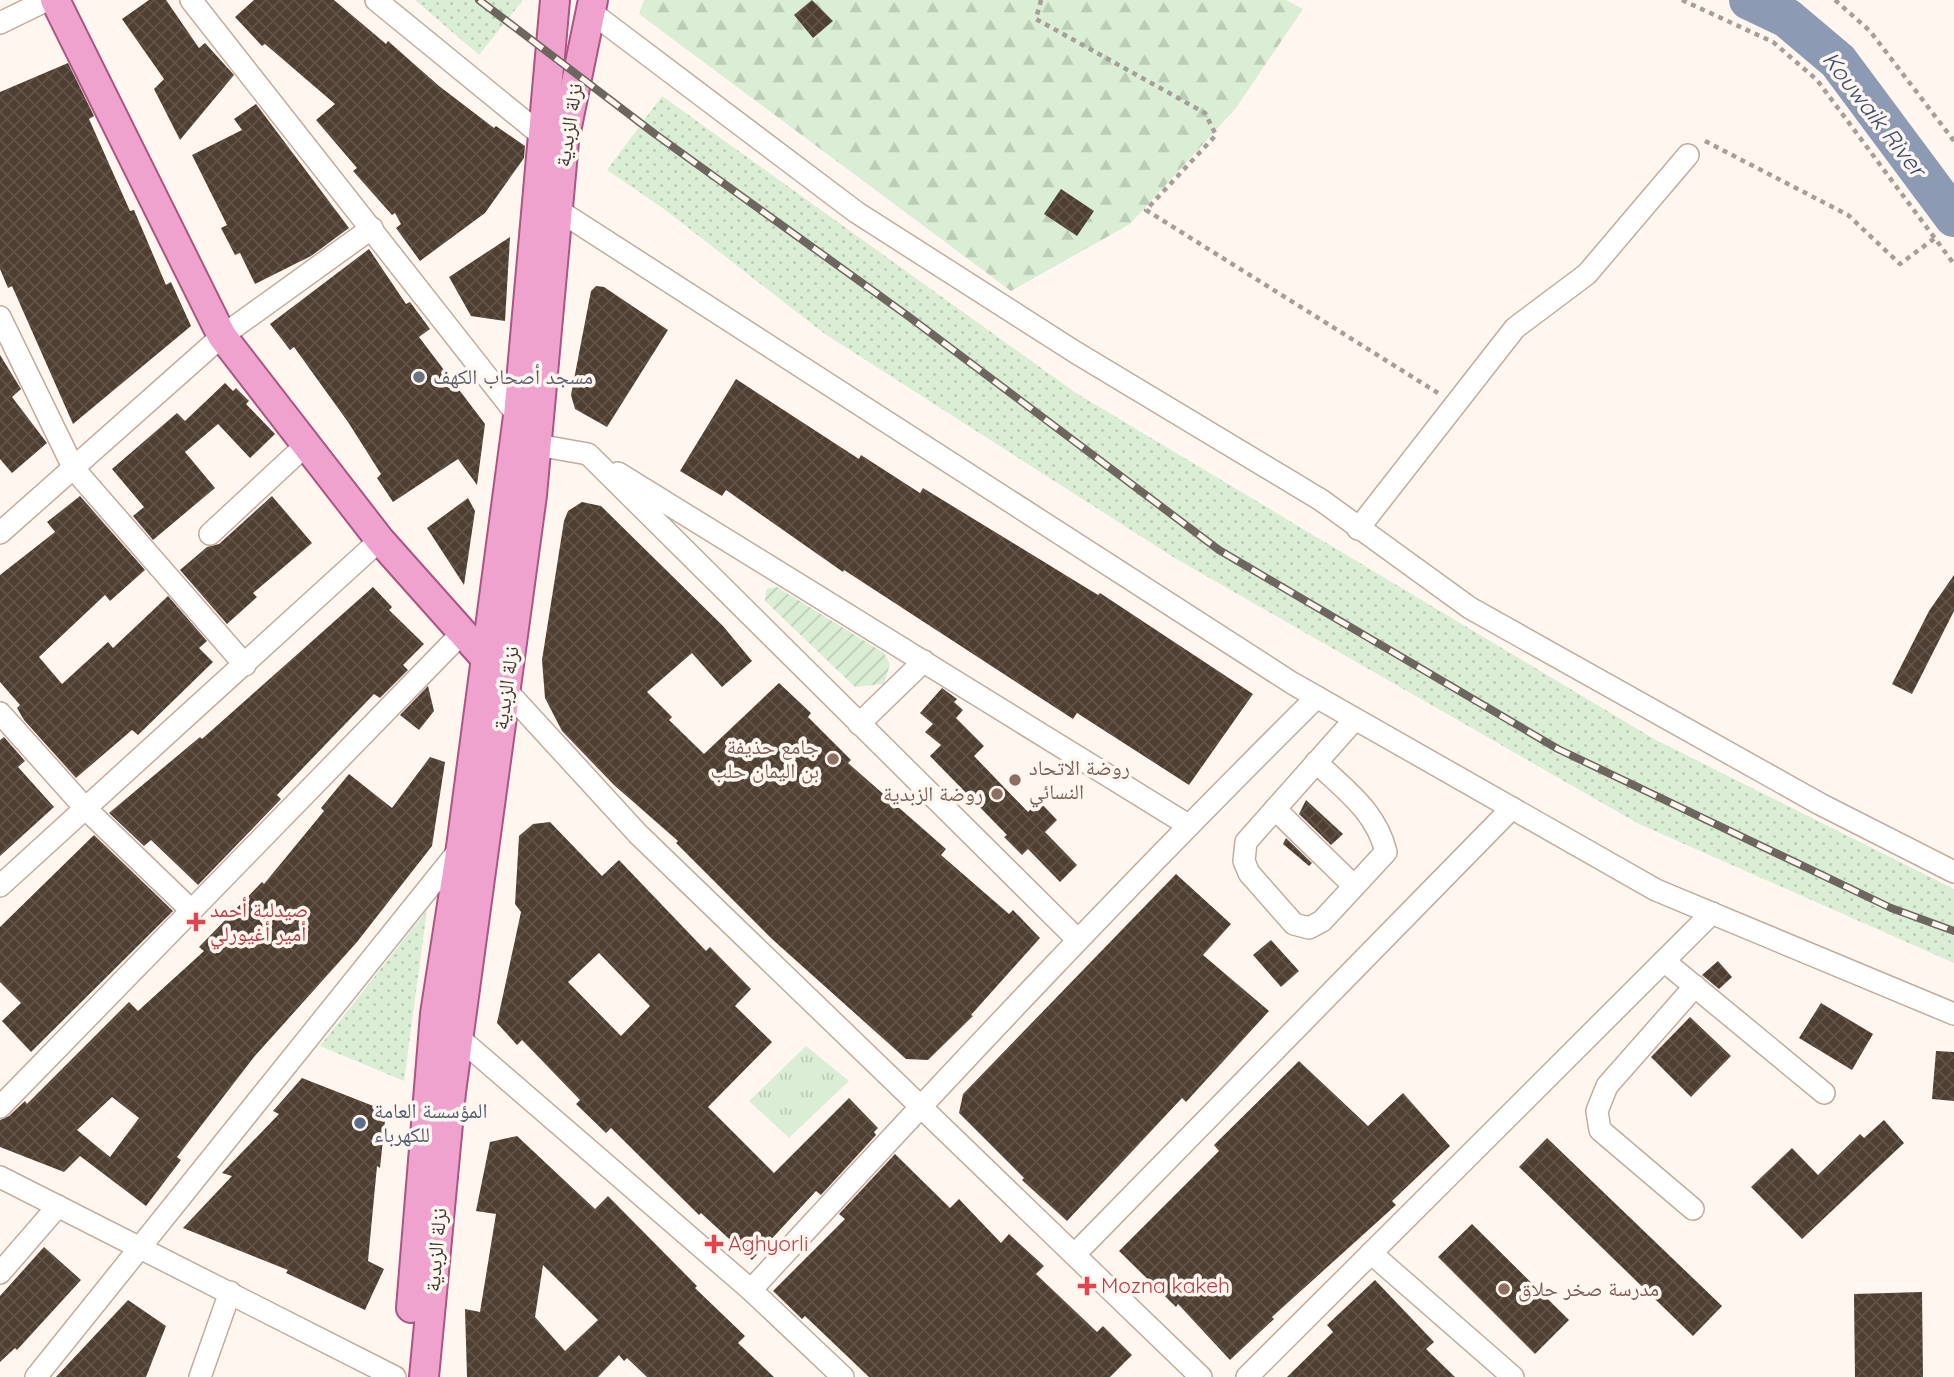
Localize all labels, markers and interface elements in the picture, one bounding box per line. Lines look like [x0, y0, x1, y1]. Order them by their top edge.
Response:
water label: Kouwaik River [1816, 45, 1934, 185]
street label: نزلة الزبدية [549, 81, 587, 169]
place label: مسجد أصحاب الكهف [433, 363, 593, 389]
marker: مسجد أصحاب الكهف [411, 369, 427, 385]
street label: نزلة الزبدية [486, 644, 524, 731]
place label: جامع حذيفة بن اليمان حلب [711, 733, 819, 784]
marker: جامع حذيفة بن اليمان حلب [825, 751, 841, 767]
place label: روضة الاتحاد النسائي [1029, 754, 1130, 808]
marker: روضة الاتحاد النسائي [1007, 772, 1023, 788]
place label: روضة الزبدية [883, 780, 983, 806]
marker: روضة الزبدية [989, 786, 1005, 802]
place label: صيدلية أحمد أمير أغيورلي [210, 896, 308, 950]
marker: صيدلية أحمد أمير أغيورلي [188, 914, 204, 930]
place label: المؤسسة العامة للكهرباء [374, 1097, 487, 1147]
marker: المؤسسة العامة للكهرباء [352, 1115, 368, 1131]
street label: نزلة الزبدية [418, 1207, 452, 1293]
place label: Aghyorli [728, 1230, 808, 1256]
marker: Aghyorli [706, 1236, 722, 1252]
place label: Mozna kakeh [1101, 1272, 1230, 1298]
place label: مدرسة صخر حلاق [1518, 1275, 1659, 1302]
marker: Mozna kakeh [1079, 1278, 1095, 1294]
marker: مدرسة صخر حلاق [1496, 1281, 1512, 1297]

